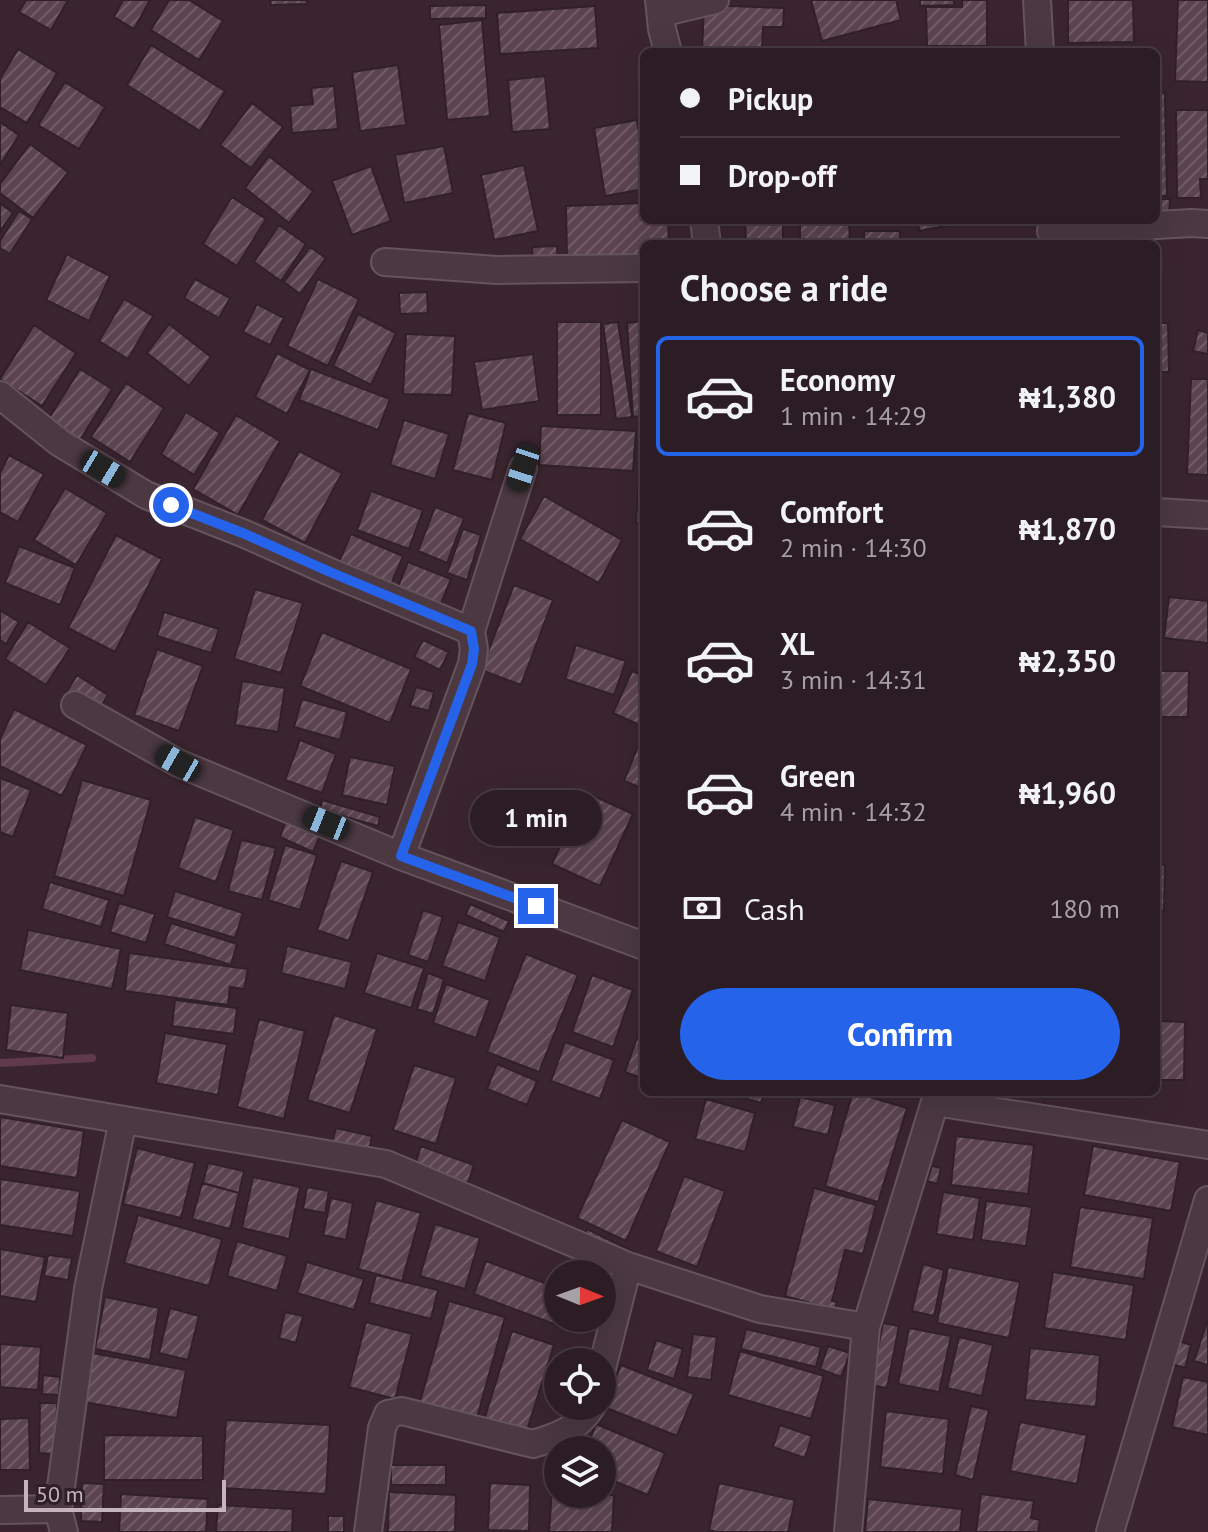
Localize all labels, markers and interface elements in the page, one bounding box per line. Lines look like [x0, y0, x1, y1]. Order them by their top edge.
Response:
text: Pickup [728, 79, 813, 118]
text: Drop-off [728, 156, 836, 195]
text: Choose a ride [680, 264, 888, 311]
icon: car [684, 360, 756, 432]
text: Economy [780, 360, 895, 399]
text: ₦1,380 [1019, 377, 1116, 416]
text: 1 min · 14:29 [780, 399, 927, 432]
car [504, 441, 542, 495]
car [76, 446, 130, 492]
route start [153, 487, 189, 523]
icon: car [684, 492, 756, 564]
text: Comfort [780, 492, 883, 531]
text: ₦1,870 [1019, 509, 1116, 548]
text: 2 min · 14:30 [780, 531, 927, 564]
icon: car [684, 624, 756, 696]
text: XL [780, 624, 814, 663]
text: ₦2,350 [1019, 641, 1116, 680]
text: 3 min · 14:31 [780, 663, 927, 696]
car [151, 741, 205, 785]
icon: car [684, 756, 756, 828]
text: Green [780, 756, 855, 795]
text: ₦1,960 [1019, 773, 1116, 812]
callout: 1 min [470, 790, 602, 846]
text: 4 min · 14:32 [780, 795, 927, 828]
text: 1 min [504, 801, 568, 834]
car [299, 803, 353, 843]
icon: cash [680, 886, 724, 930]
route end [518, 888, 554, 924]
text: Cash [744, 889, 805, 928]
text: 180 m [1049, 892, 1120, 925]
button: Confirm [680, 988, 1120, 1080]
north arrow [544, 1260, 616, 1332]
map controls [544, 1260, 616, 1508]
button: locate [544, 1348, 616, 1420]
button: layers [544, 1436, 616, 1508]
scale bar [24, 1476, 226, 1512]
text: 50 m [36, 1480, 84, 1508]

